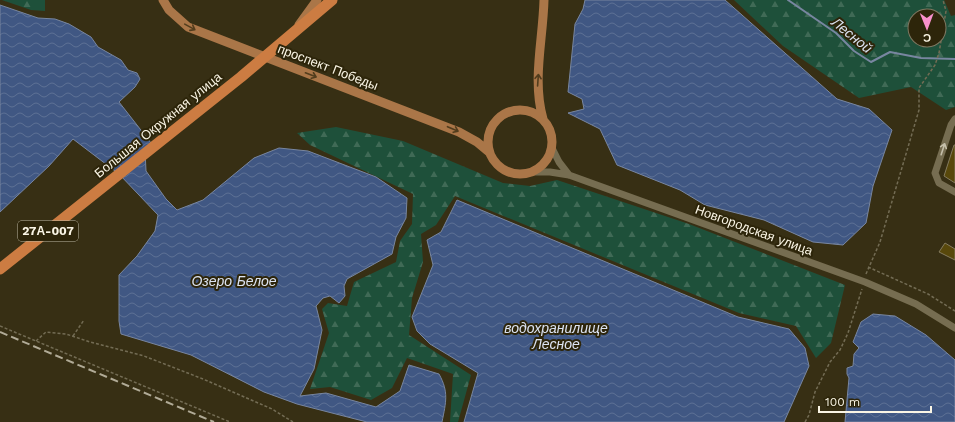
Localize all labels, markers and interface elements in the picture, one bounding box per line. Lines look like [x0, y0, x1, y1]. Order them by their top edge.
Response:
north arrow [907, 8, 947, 48]
water label: Лесной [828, 13, 876, 56]
one-way arrow [184, 24, 196, 31]
text: С [923, 31, 931, 44]
street label: проспект Победы [276, 41, 380, 93]
street label: Большая Окружная улица [92, 69, 225, 181]
one-way arrow [304, 71, 316, 79]
one-way arrow [534, 74, 541, 87]
one-way arrow [447, 126, 459, 134]
one-way arrow [940, 143, 947, 156]
street label: Новгородская улица [693, 202, 815, 258]
road number: 27А-007 [18, 221, 78, 241]
water label: Озеро Белое [191, 273, 277, 289]
water label: водохранилище Лесное [504, 320, 608, 352]
scale bar [819, 388, 931, 414]
text: 100 m [825, 395, 860, 409]

